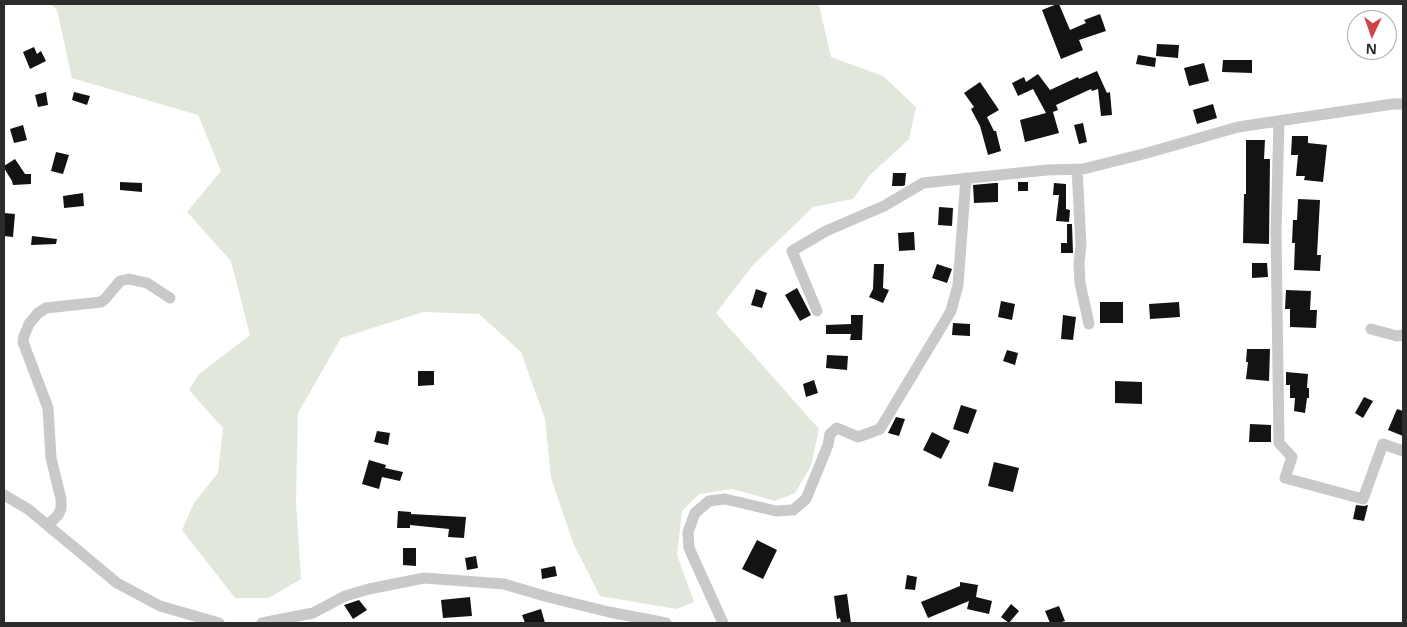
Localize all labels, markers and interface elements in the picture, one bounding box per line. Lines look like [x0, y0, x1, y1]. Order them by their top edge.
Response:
north arrow [1347, 10, 1397, 60]
text: N [1365, 40, 1377, 59]

